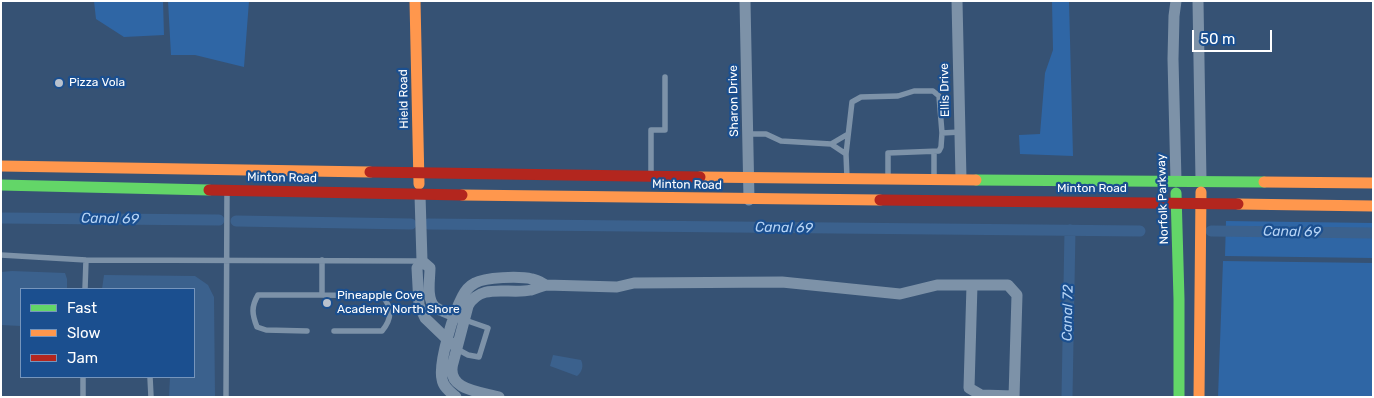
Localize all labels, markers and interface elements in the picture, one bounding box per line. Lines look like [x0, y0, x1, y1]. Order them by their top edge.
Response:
scale bar [1194, 20, 1274, 52]
text: 50 m [1200, 30, 1235, 48]
street label: Ellis Drive [937, 63, 953, 117]
street label: Sharon Drive [726, 65, 742, 137]
street label: Hield Road [396, 69, 412, 129]
place label: Pizza Vola [69, 76, 125, 90]
marker: Pizza Vola [53, 77, 65, 89]
street label: Norfolk Parkway [1154, 153, 1172, 245]
street label: Minton Road [247, 170, 317, 186]
street label: Minton Road [652, 177, 722, 193]
street label: Minton Road [1057, 182, 1127, 196]
water label: Canal 69 [81, 210, 139, 228]
water label: Canal 69 [755, 219, 813, 237]
water label: Canal 69 [1263, 223, 1321, 241]
water label: Canal 72 [1059, 285, 1077, 341]
legend [20, 288, 195, 378]
place label: Pineapple Cove Academy North Shore [337, 289, 460, 317]
marker: Pineapple Cove Academy North Shore [321, 297, 333, 309]
text: Fast [67, 299, 97, 317]
text: Slow [67, 324, 100, 342]
text: Jam [67, 349, 98, 367]

